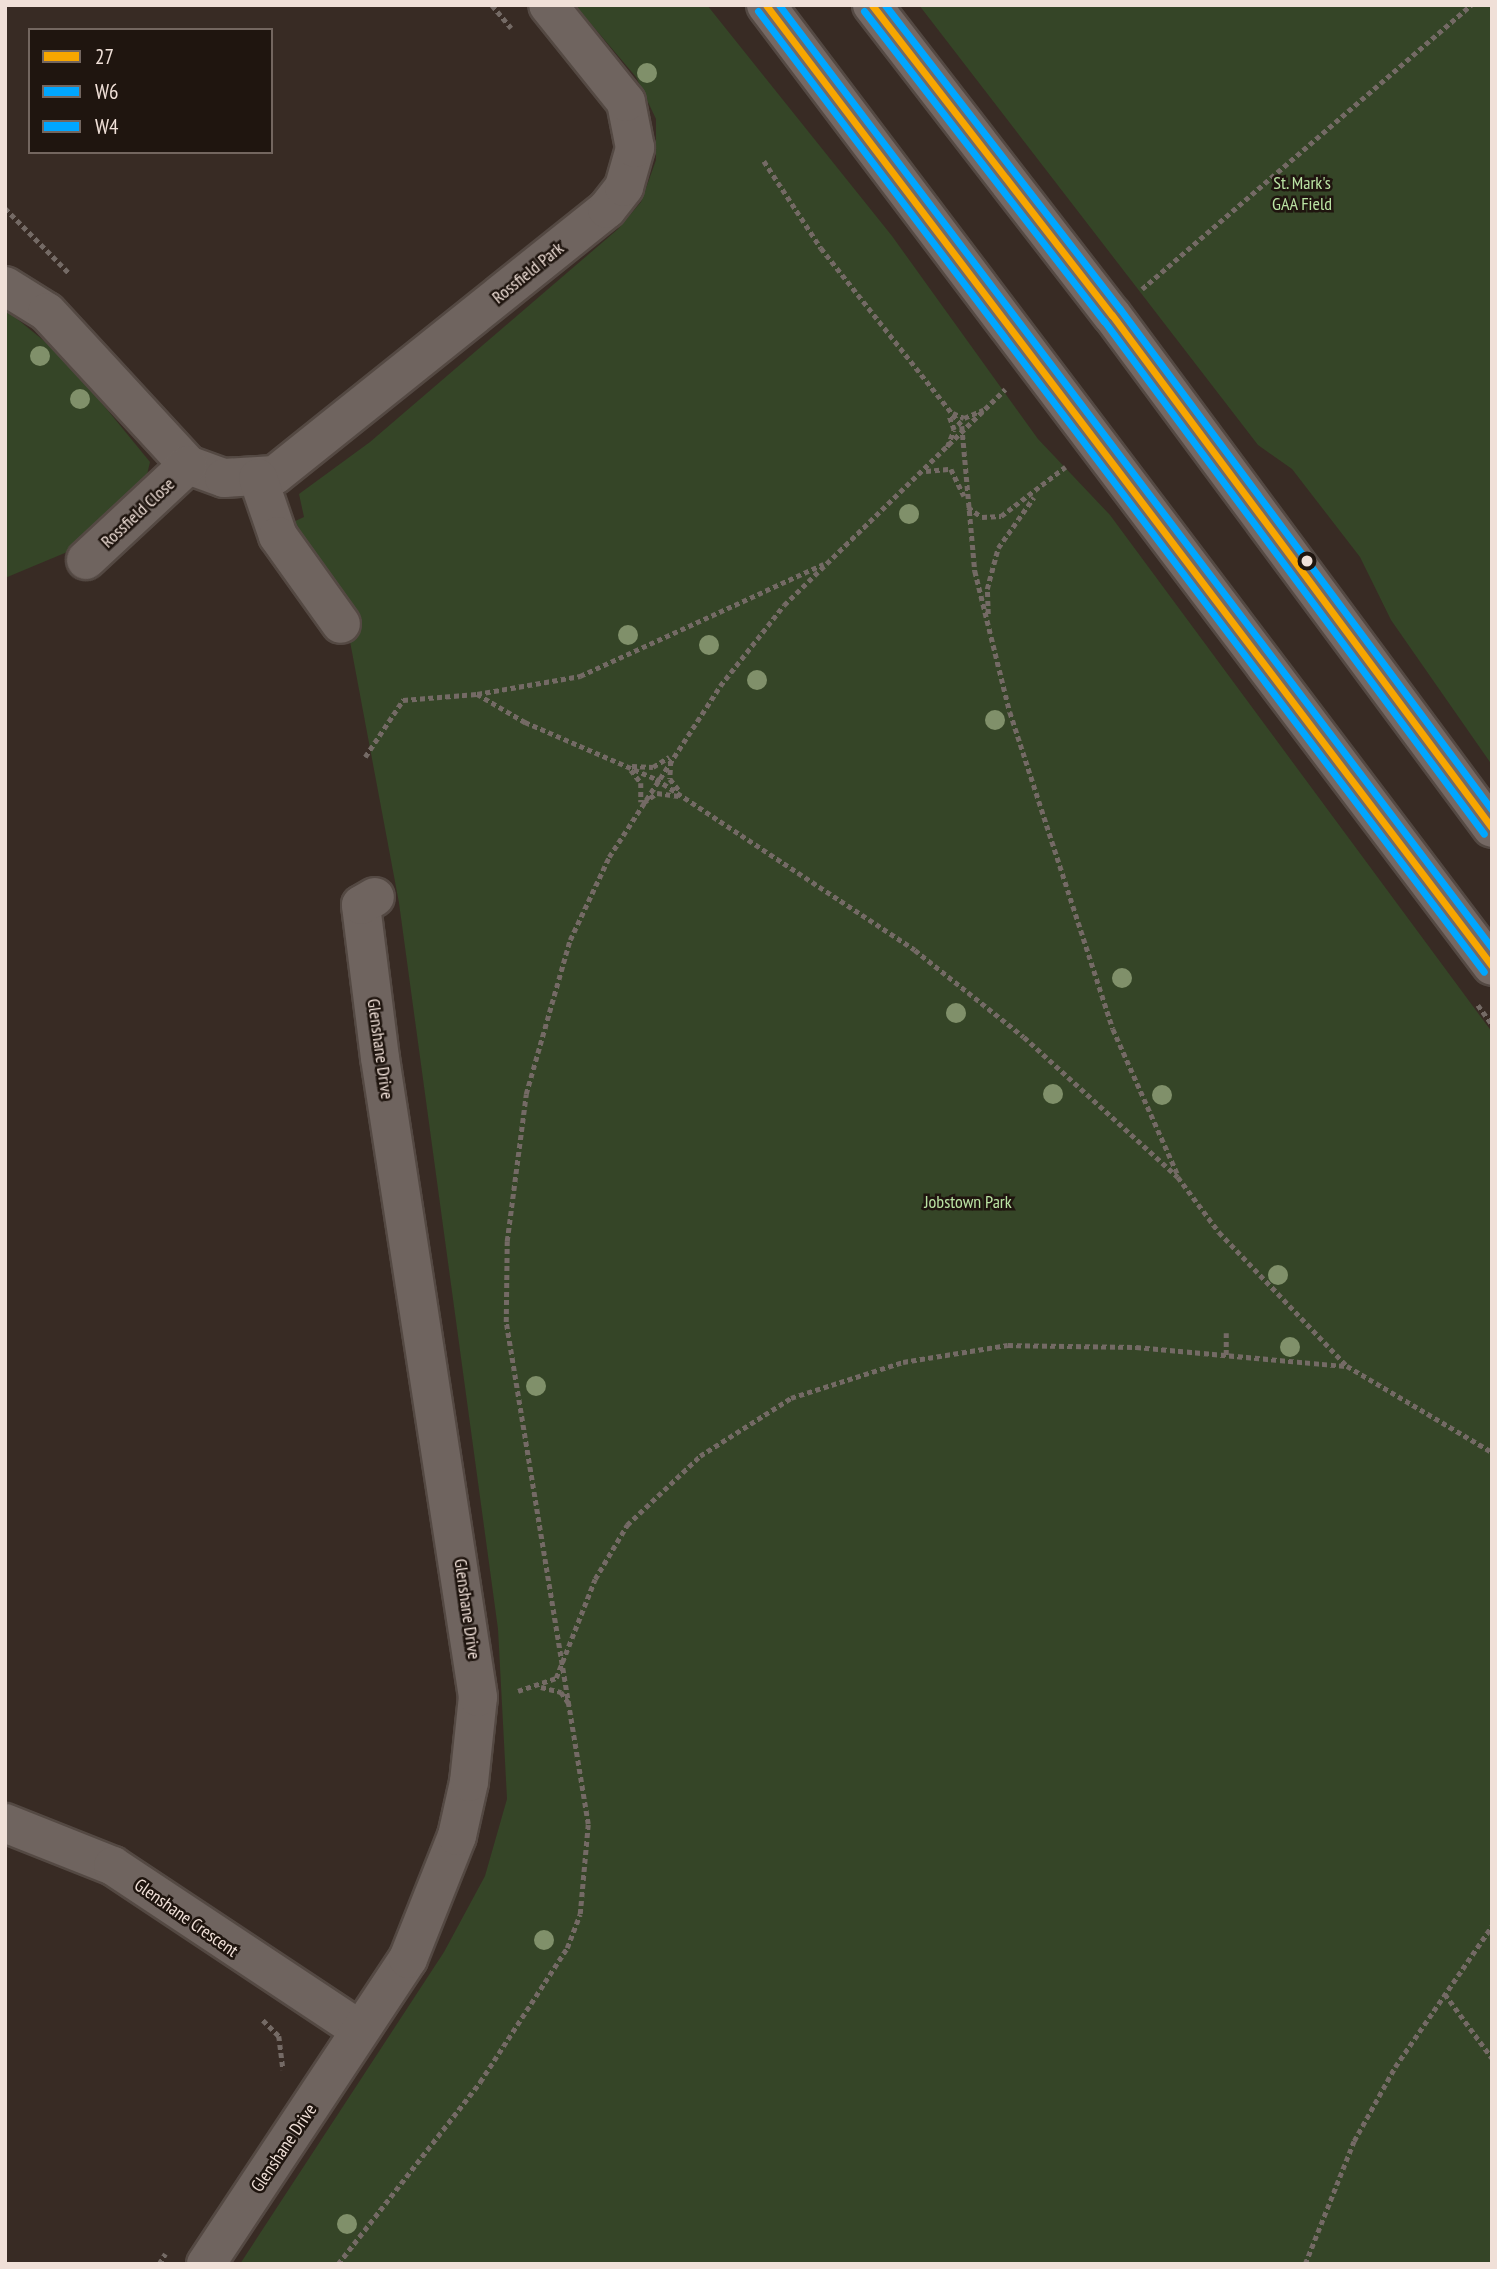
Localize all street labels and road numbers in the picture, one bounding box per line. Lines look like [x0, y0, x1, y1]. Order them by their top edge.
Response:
street label: Rossfield Park [488, 238, 568, 308]
street label: Rossfield Close [97, 473, 179, 553]
street label: Glenshane Drive [362, 997, 398, 1101]
street label: Glenshane Drive [449, 1557, 485, 1661]
street label: Glenshane Crescent [130, 1874, 242, 1962]
street label: Glenshane Drive [247, 2100, 321, 2196]

